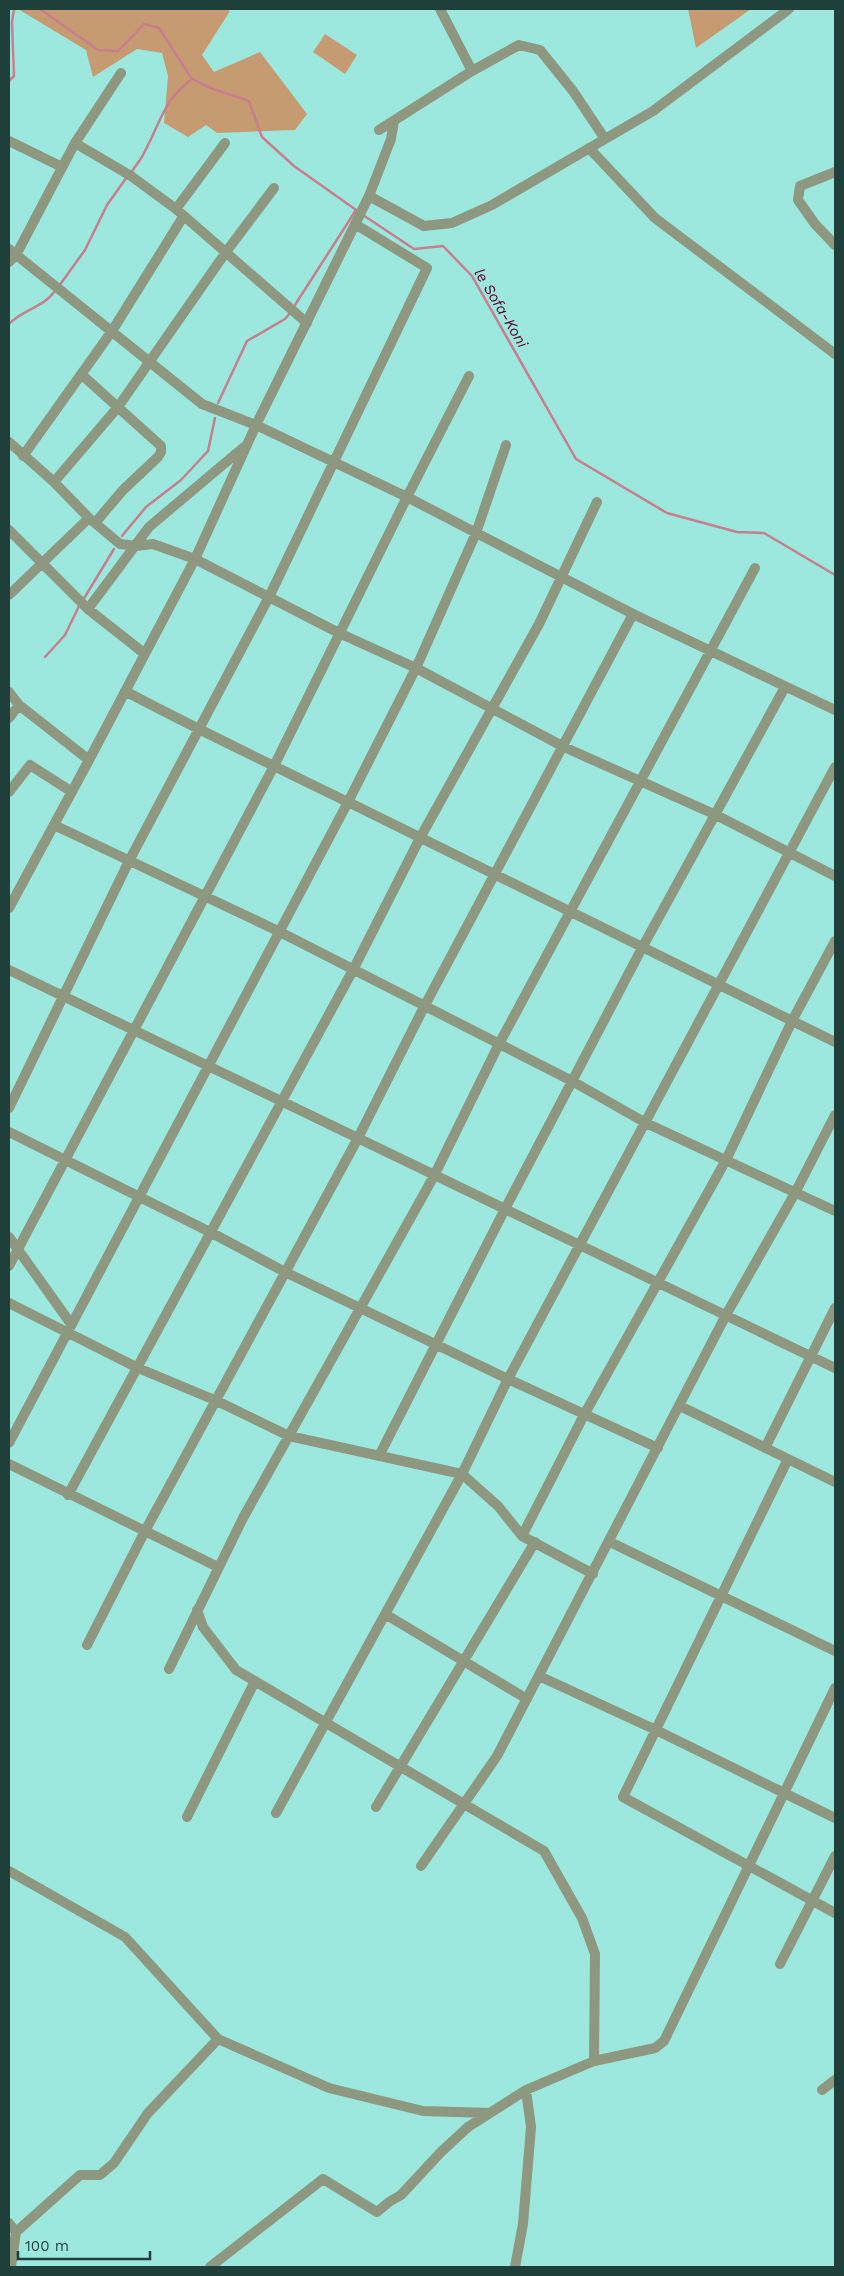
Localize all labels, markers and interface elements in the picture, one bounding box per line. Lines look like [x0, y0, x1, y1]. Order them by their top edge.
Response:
water label: le Sofa-Koni [470, 265, 532, 352]
scale bar [18, 2228, 150, 2260]
text: 100 m [25, 2237, 69, 2255]

